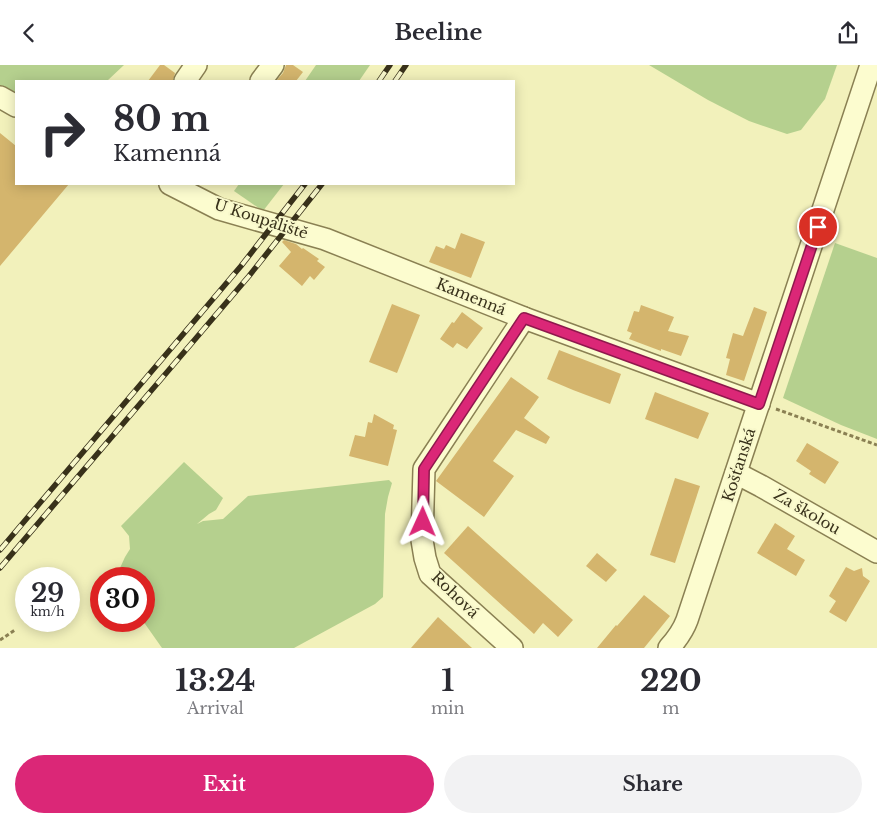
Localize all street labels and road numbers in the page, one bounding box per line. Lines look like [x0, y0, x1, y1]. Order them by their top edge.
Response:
street label: U Koupaliště [212, 194, 311, 243]
street label: Kamenná [433, 274, 510, 319]
street label: Košťanská [718, 425, 760, 504]
street label: Za školou [770, 485, 844, 538]
street label: Rohová [428, 567, 484, 622]

